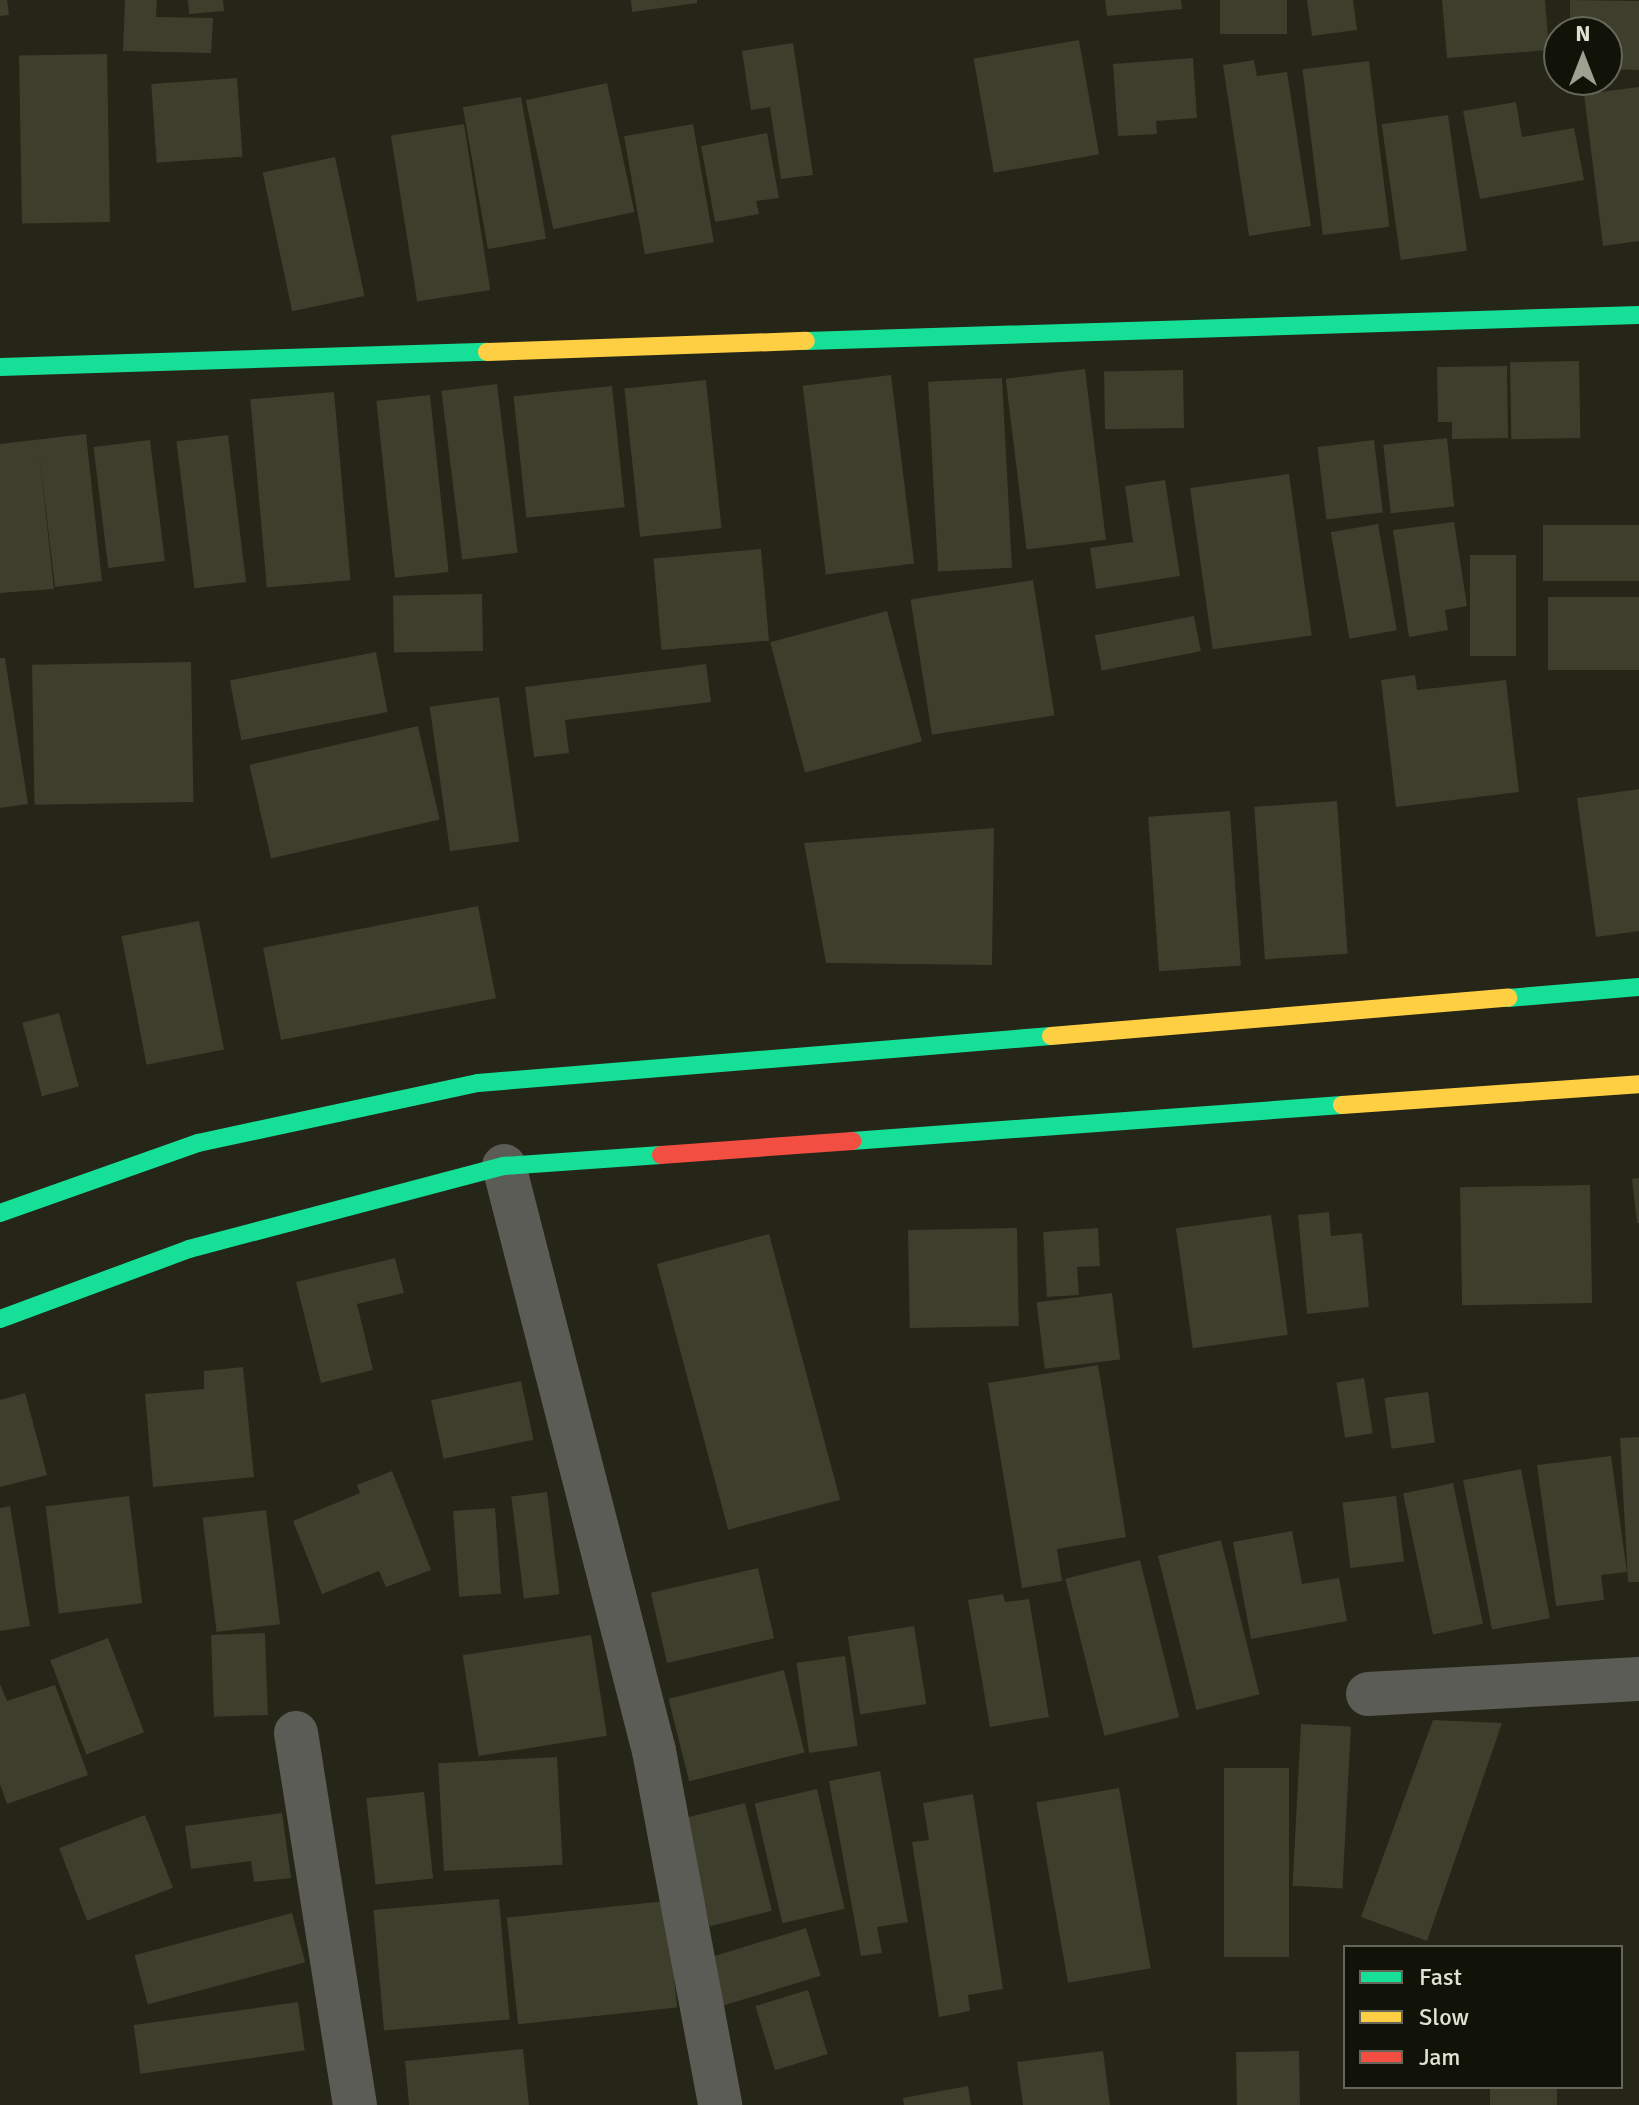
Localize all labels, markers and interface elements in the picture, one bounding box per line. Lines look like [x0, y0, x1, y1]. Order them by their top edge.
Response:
north arrow [1543, 16, 1623, 96]
text: N [1575, 20, 1591, 47]
legend [1343, 1945, 1623, 2089]
text: Fast [1419, 1962, 1462, 1992]
text: Slow [1419, 2002, 1469, 2032]
text: Jam [1419, 2042, 1460, 2072]

